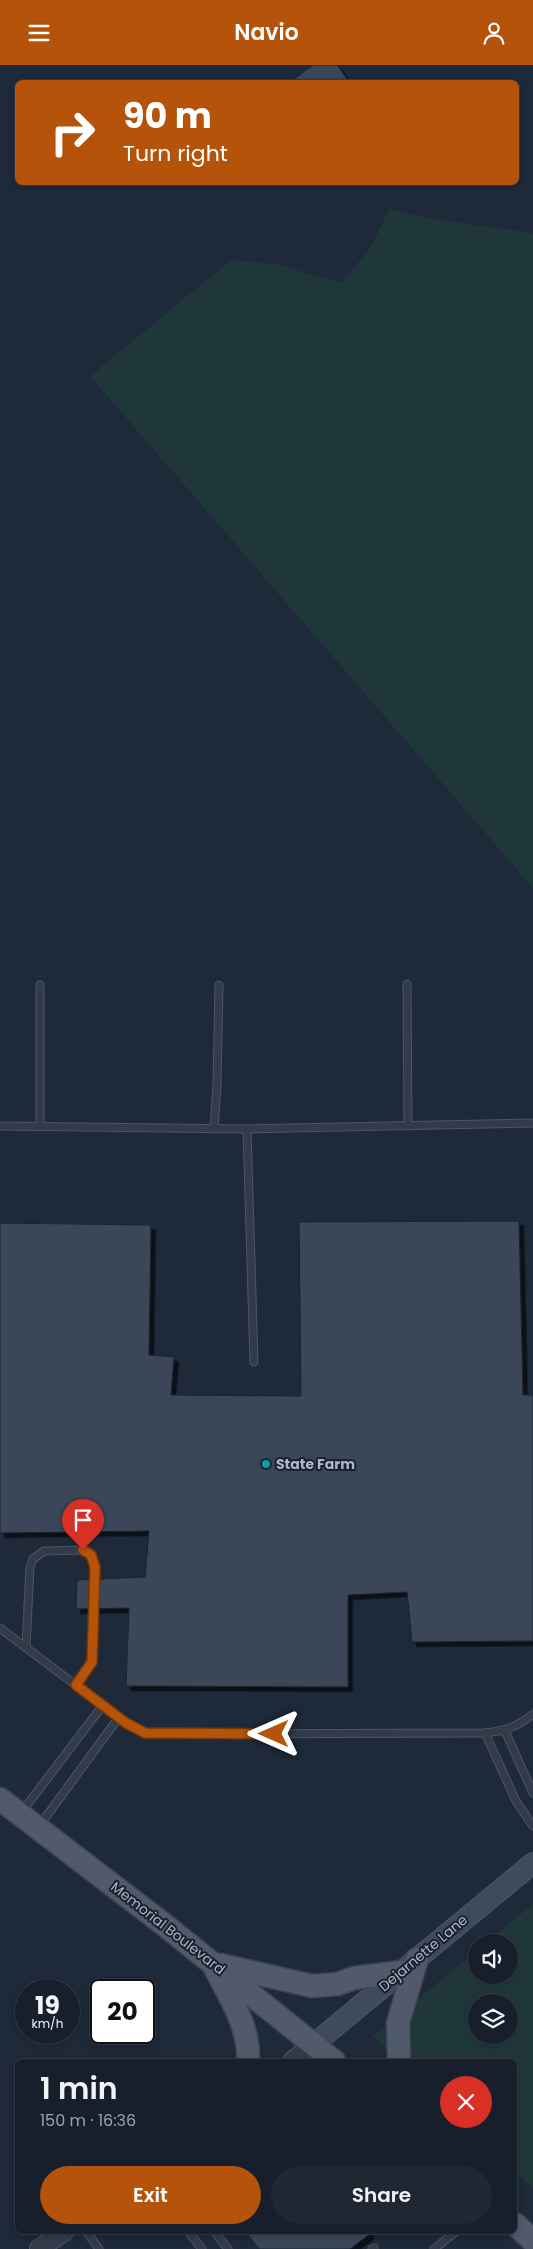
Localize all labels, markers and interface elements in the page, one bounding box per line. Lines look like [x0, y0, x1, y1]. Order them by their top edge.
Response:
text: Navio [234, 17, 299, 48]
icon: menu [25, 19, 53, 47]
icon: person [480, 19, 508, 47]
text: 90 m [123, 91, 212, 140]
icon: right [40, 100, 105, 165]
text: Turn right [123, 138, 228, 169]
place label: State Farm [276, 1454, 355, 1474]
marker: State Farm [260, 1458, 272, 1470]
pin [62, 1499, 104, 1550]
icon: arrive [69, 1506, 97, 1534]
position arrow [247, 1707, 299, 1759]
street label: Memorial Boulevard [107, 1877, 229, 1979]
street label: Dejarnette Lane [374, 1910, 472, 1996]
map controls [468, 1934, 518, 2044]
button: sound [468, 1934, 518, 1984]
speed limit sign: 20 [90, 1979, 155, 2044]
text: 19 [35, 1988, 60, 2023]
button: layers [468, 1994, 518, 2044]
text: km/h [32, 2015, 63, 2032]
text: 1 min [40, 2067, 118, 2110]
button: close [440, 2076, 492, 2128]
text: 150 m · 16:36 [40, 2109, 136, 2132]
button: Exit [40, 2166, 261, 2224]
button: Share [271, 2166, 492, 2224]

